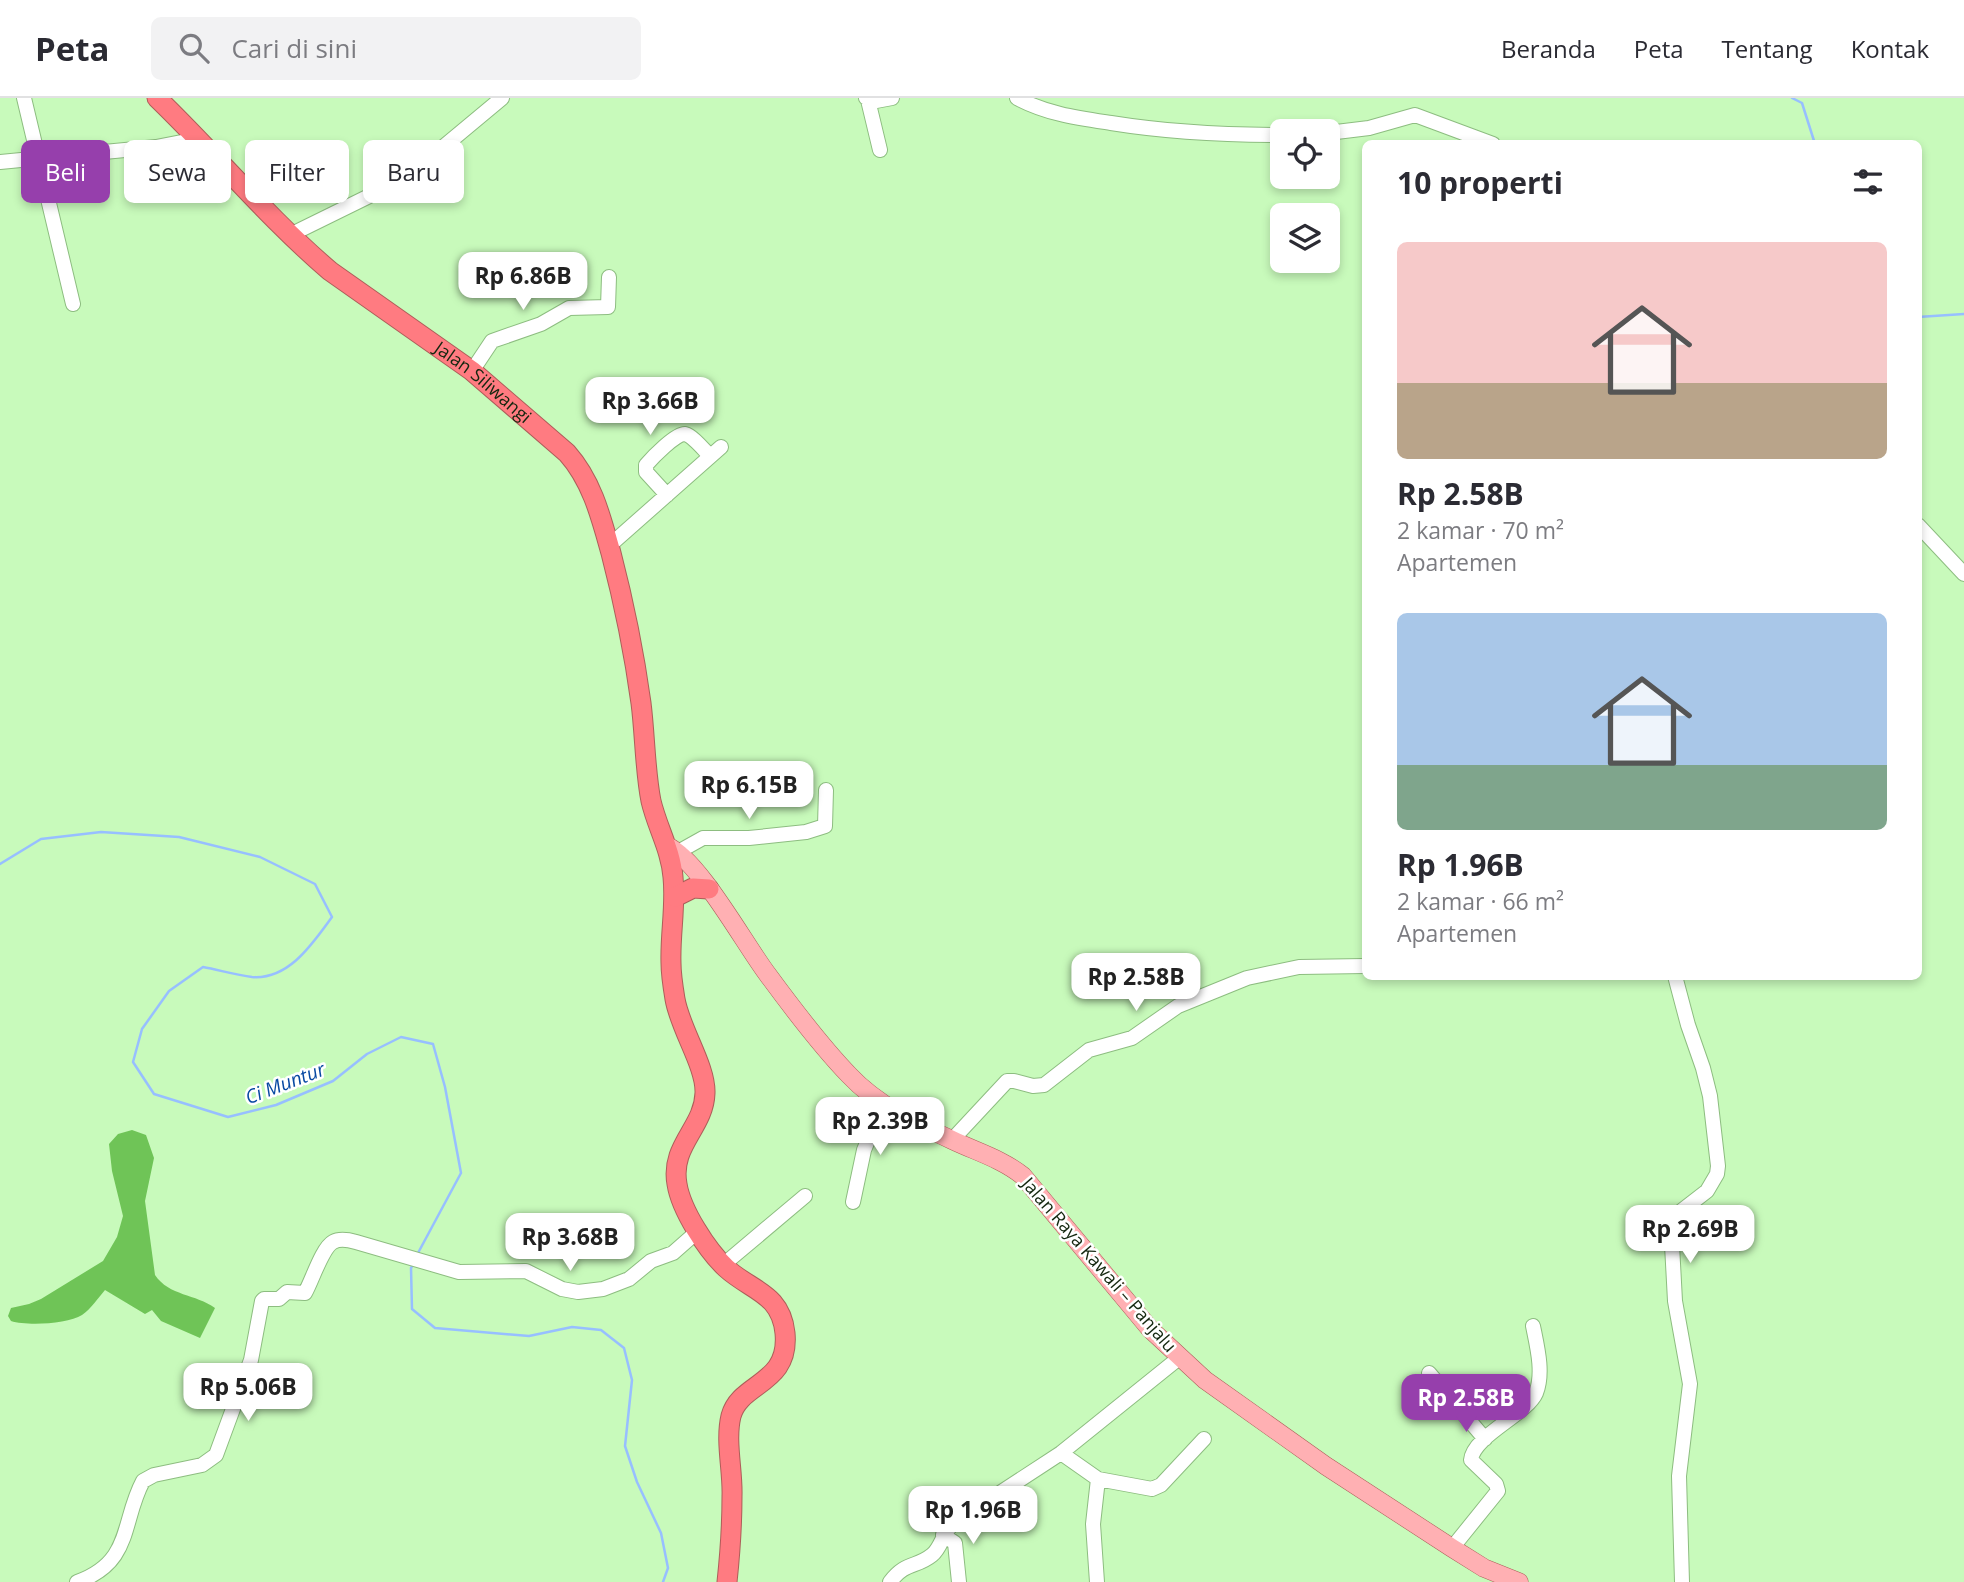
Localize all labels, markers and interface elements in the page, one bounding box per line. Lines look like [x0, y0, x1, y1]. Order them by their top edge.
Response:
search box [151, 17, 641, 80]
text: Peta [35, 26, 109, 71]
icon: search [175, 29, 213, 67]
text: Cari di sini [231, 30, 357, 66]
text: Beranda [1501, 32, 1596, 65]
text: Peta [1634, 32, 1684, 65]
text: Tentang [1722, 32, 1813, 65]
text: Kontak [1851, 32, 1929, 65]
map controls [1270, 119, 1340, 273]
button: locate [1270, 119, 1340, 189]
chip: Beli [21, 140, 110, 203]
chip: Sewa [124, 140, 231, 203]
chip: Filter [245, 140, 349, 203]
chip: Baru [363, 140, 464, 203]
text: 10 properti [1397, 162, 1563, 203]
icon: filters [1849, 163, 1887, 201]
button: layers [1270, 203, 1340, 273]
pin: Rp 6.86B [451, 252, 595, 312]
text: Rp 6.86B [474, 259, 572, 291]
icon: home [1579, 287, 1705, 413]
street label: Jalan Siliwangi [429, 334, 537, 428]
pin: Rp 3.66B [578, 378, 722, 437]
text: Rp 3.66B [601, 384, 699, 416]
text: Rp 2.58B [1397, 473, 1524, 514]
text: 2 kamar · 70 m² [1397, 514, 1564, 546]
text: Apartemen [1397, 546, 1517, 578]
icon: home [1579, 658, 1705, 784]
pin: Rp 6.15B [677, 762, 821, 821]
text: Rp 6.15B [700, 768, 798, 800]
text: Rp 1.96B [1397, 844, 1524, 885]
text: 2 kamar · 66 m² [1397, 885, 1564, 917]
text: Apartemen [1397, 917, 1517, 949]
pin: Rp 2.58B [1064, 954, 1208, 1013]
text: Rp 2.58B [1087, 960, 1185, 992]
water label: Ci Muntur [241, 1055, 330, 1110]
pin: Rp 2.39B [808, 1098, 952, 1157]
text: Rp 2.39B [831, 1104, 929, 1136]
street label: Jalan Raya Kawali – Panjalu [1016, 1170, 1182, 1357]
pin: Rp 2.69B [1618, 1206, 1762, 1265]
text: Rp 2.69B [1641, 1212, 1739, 1244]
pin: Rp 3.68B [498, 1214, 642, 1273]
text: Rp 3.68B [521, 1220, 619, 1252]
pin: Rp 5.06B [176, 1364, 320, 1423]
text: Rp 5.06B [199, 1370, 297, 1402]
pin: Rp 2.58B [1394, 1374, 1538, 1434]
text: Rp 2.58B [1417, 1381, 1515, 1413]
pin: Rp 1.96B [901, 1486, 1045, 1546]
text: Rp 1.96B [924, 1493, 1022, 1525]

